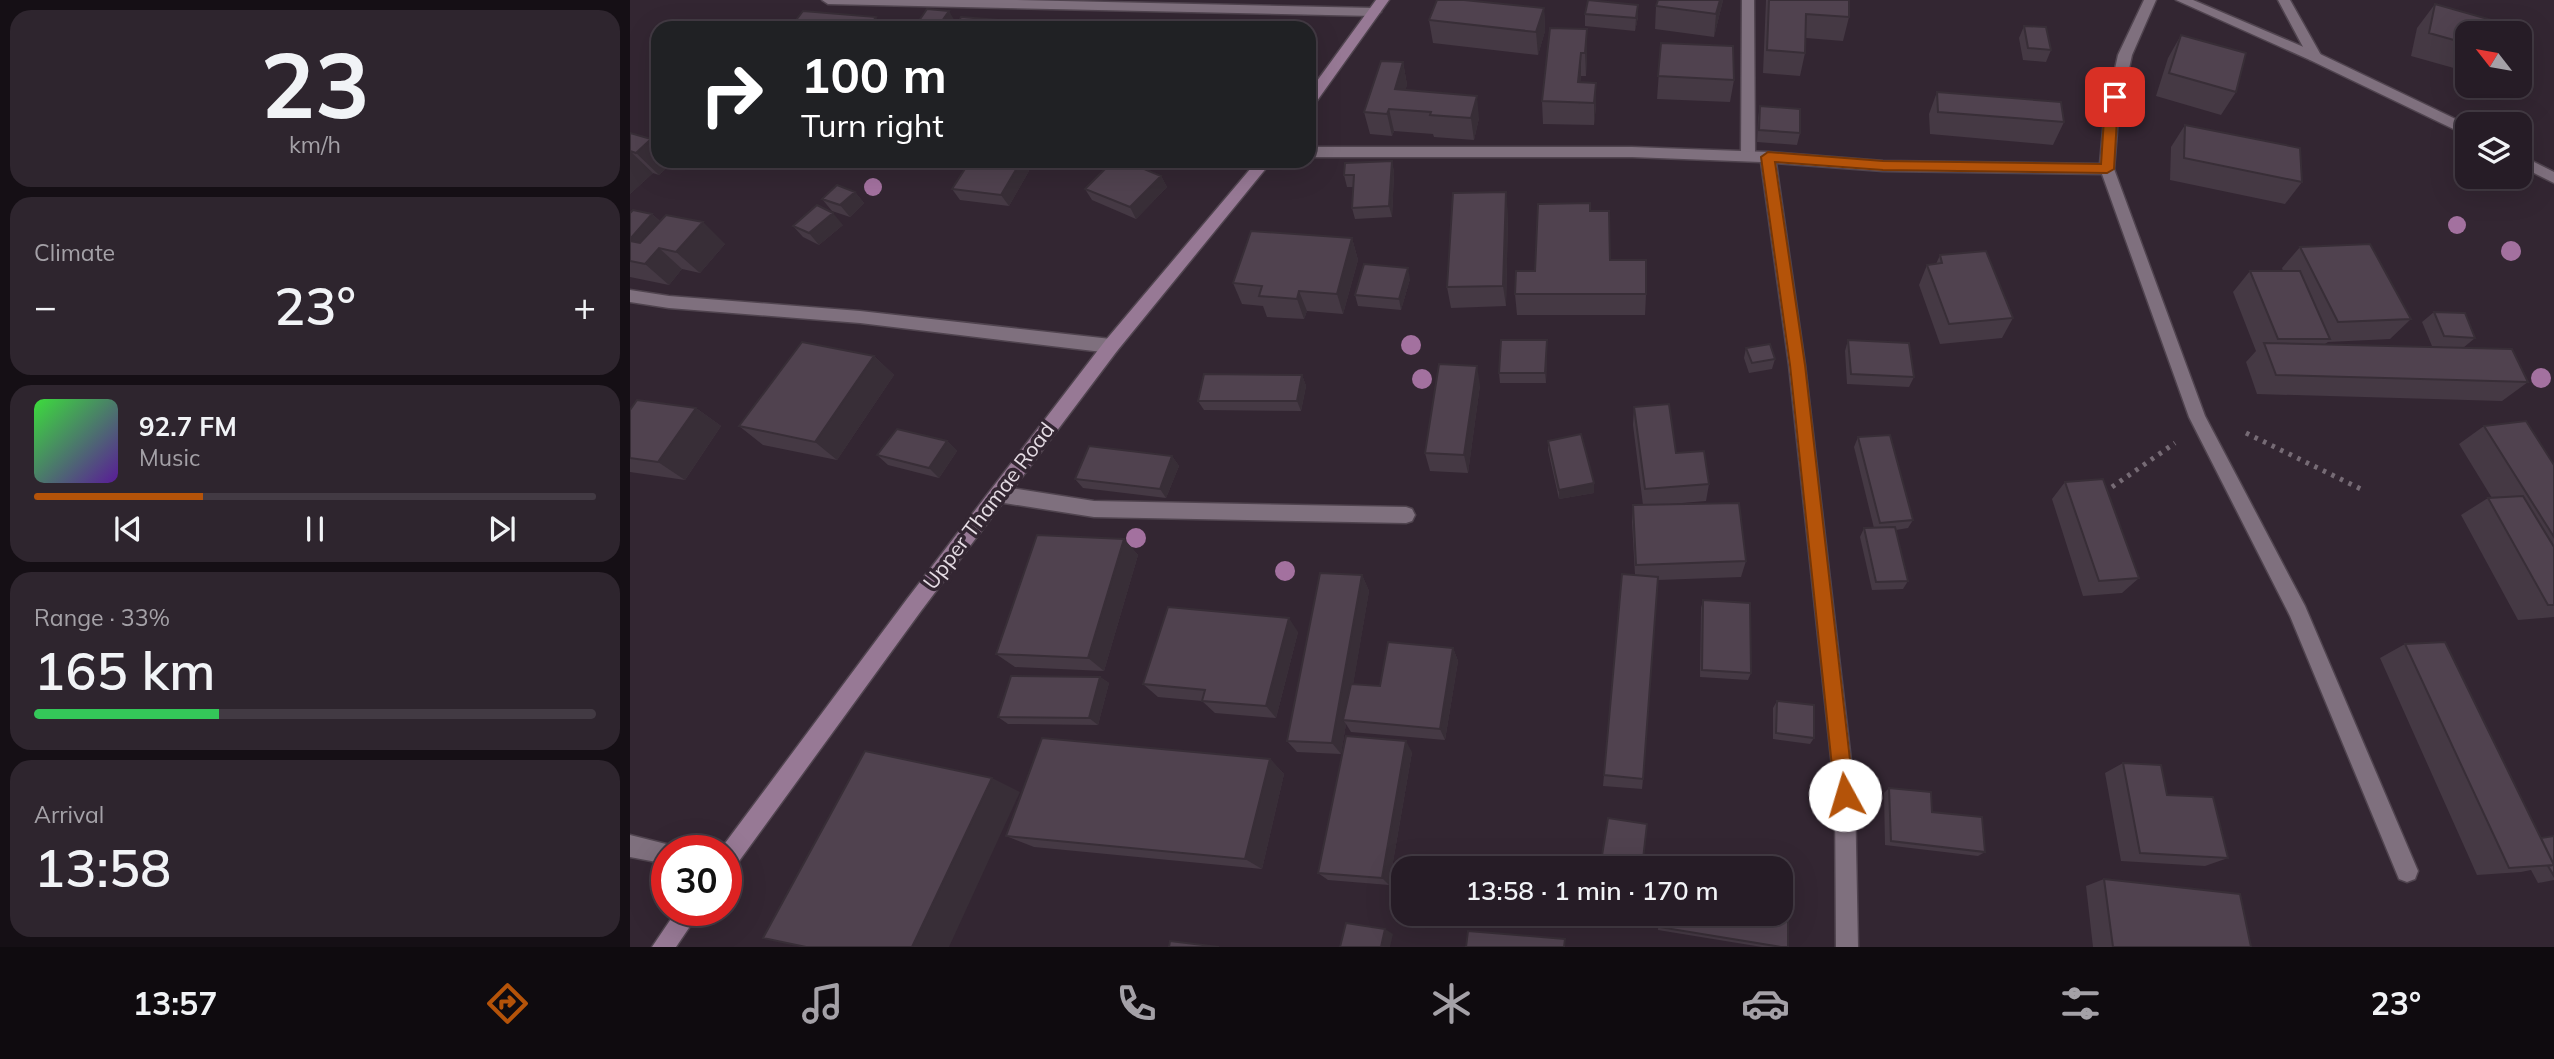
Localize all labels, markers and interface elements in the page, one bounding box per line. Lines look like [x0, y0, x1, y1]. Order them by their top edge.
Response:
north arrow [2455, 21, 2532, 98]
map controls [2455, 21, 2532, 189]
text: 23 [260, 27, 370, 141]
text: 100 m [801, 44, 947, 105]
icon: right [686, 49, 777, 140]
pin [2085, 67, 2145, 127]
icon: arrive [2096, 78, 2134, 116]
text: Turn right [801, 105, 944, 145]
button: layers [2455, 112, 2532, 189]
text: km/h [289, 130, 341, 159]
text: Climate [34, 238, 115, 267]
text: 23° [274, 273, 356, 338]
text: − [34, 282, 57, 330]
text: + [573, 282, 596, 330]
text: 92.7 FM [139, 410, 237, 443]
street label: Upper Thamae Road [917, 417, 1059, 594]
text: Music [139, 443, 200, 472]
icon: previous [109, 510, 147, 548]
icon: pause [296, 510, 334, 548]
icon: next [483, 510, 521, 548]
text: Range · 33% [34, 603, 170, 632]
text: 165 km [34, 638, 215, 703]
position arrow [1808, 758, 1882, 832]
text: Arrival [34, 800, 104, 829]
text: 13:58 [34, 835, 171, 900]
speed limit sign: 30 [651, 835, 742, 926]
text: 13:58 · 1 min · 170 m [1465, 874, 1719, 907]
icon: directions [483, 979, 532, 1028]
icon: music [798, 979, 847, 1028]
icon: phone [1112, 979, 1161, 1028]
icon: climate [1427, 979, 1476, 1028]
icon: car [1741, 979, 1790, 1028]
icon: filters [2056, 979, 2105, 1028]
text: 13:57 [133, 983, 218, 1023]
text: 23° [2371, 983, 2421, 1023]

